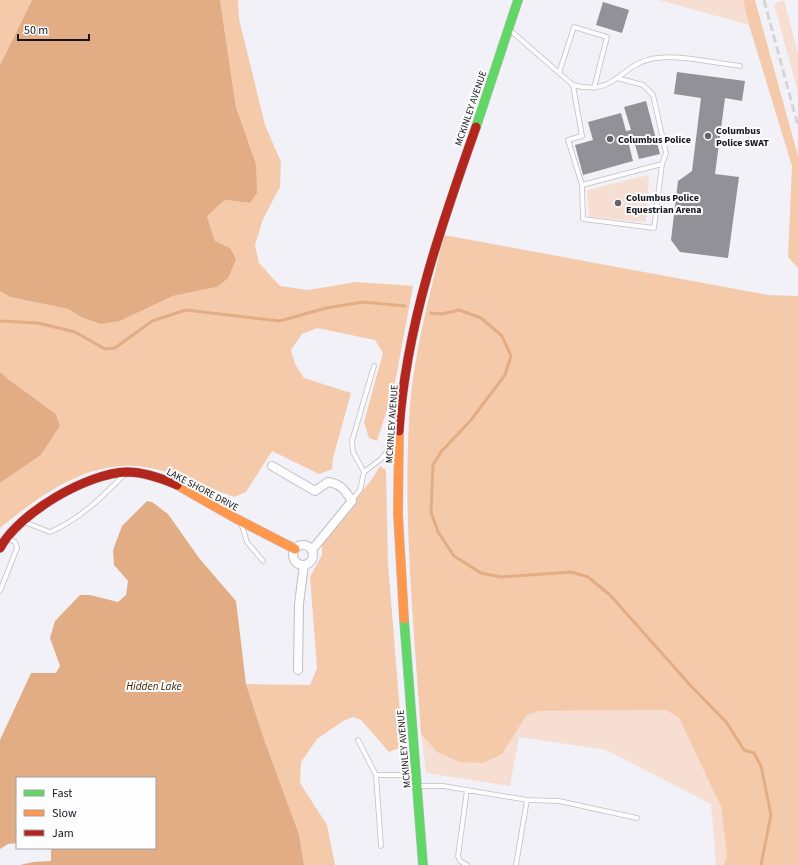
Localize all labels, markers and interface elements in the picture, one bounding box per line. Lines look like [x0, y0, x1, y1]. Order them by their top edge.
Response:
scale bar [18, 16, 89, 42]
text: 50 m [24, 22, 48, 39]
street label: MCKINLEY AVENUE [452, 69, 490, 148]
place label: Columbus Police SWAT [716, 124, 769, 150]
marker: Columbus Police SWAT [703, 131, 713, 141]
place label: Columbus Police [618, 133, 691, 147]
marker: Columbus Police [605, 134, 615, 144]
place label: Columbus Police Equestrian Arena [626, 191, 702, 217]
marker: Columbus Police Equestrian Arena [613, 198, 623, 208]
street label: MCKINLEY AVENUE [382, 384, 402, 464]
street label: LAKE SHORE DRIVE [164, 465, 241, 515]
water label: Hidden Lake [126, 679, 182, 694]
street label: MCKINLEY AVENUE [394, 709, 414, 789]
legend [16, 777, 156, 849]
text: Fast [52, 785, 72, 802]
text: Slow [52, 805, 77, 822]
text: Jam [52, 825, 74, 842]

